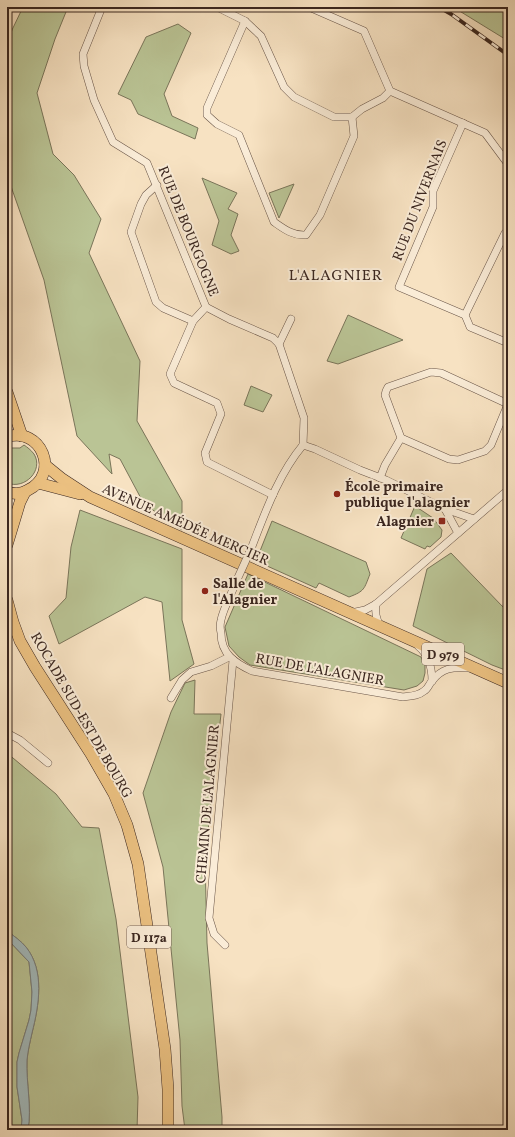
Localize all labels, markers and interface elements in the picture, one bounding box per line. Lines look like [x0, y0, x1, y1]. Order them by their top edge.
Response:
street label: RUE DU NIVERNAIS [389, 137, 452, 264]
street label: RUE DE BOURGOGNE [153, 163, 222, 300]
district label: L'ALAGNIER [289, 266, 383, 287]
place label: École primaire publique l'alagnier [345, 478, 470, 513]
street label: AVENUE AMÉDÉE MERCIER [99, 480, 272, 571]
marker: École primaire publique l'alagnier [332, 489, 342, 499]
place label: Alagnier [376, 513, 434, 532]
marker: Alagnier [437, 516, 447, 526]
place label: Salle de l'Alagnier [213, 575, 278, 610]
marker: Salle de l'Alagnier [200, 586, 210, 596]
street label: ROCADE SUD-EST DE BOURG [25, 629, 136, 802]
road number: D 979 [422, 643, 464, 665]
street label: RUE DE L'ALAGNIER [254, 650, 386, 691]
street label: CHEMIN DE L'ALAGNIER [192, 724, 225, 884]
road number: D 117a [127, 926, 171, 948]

